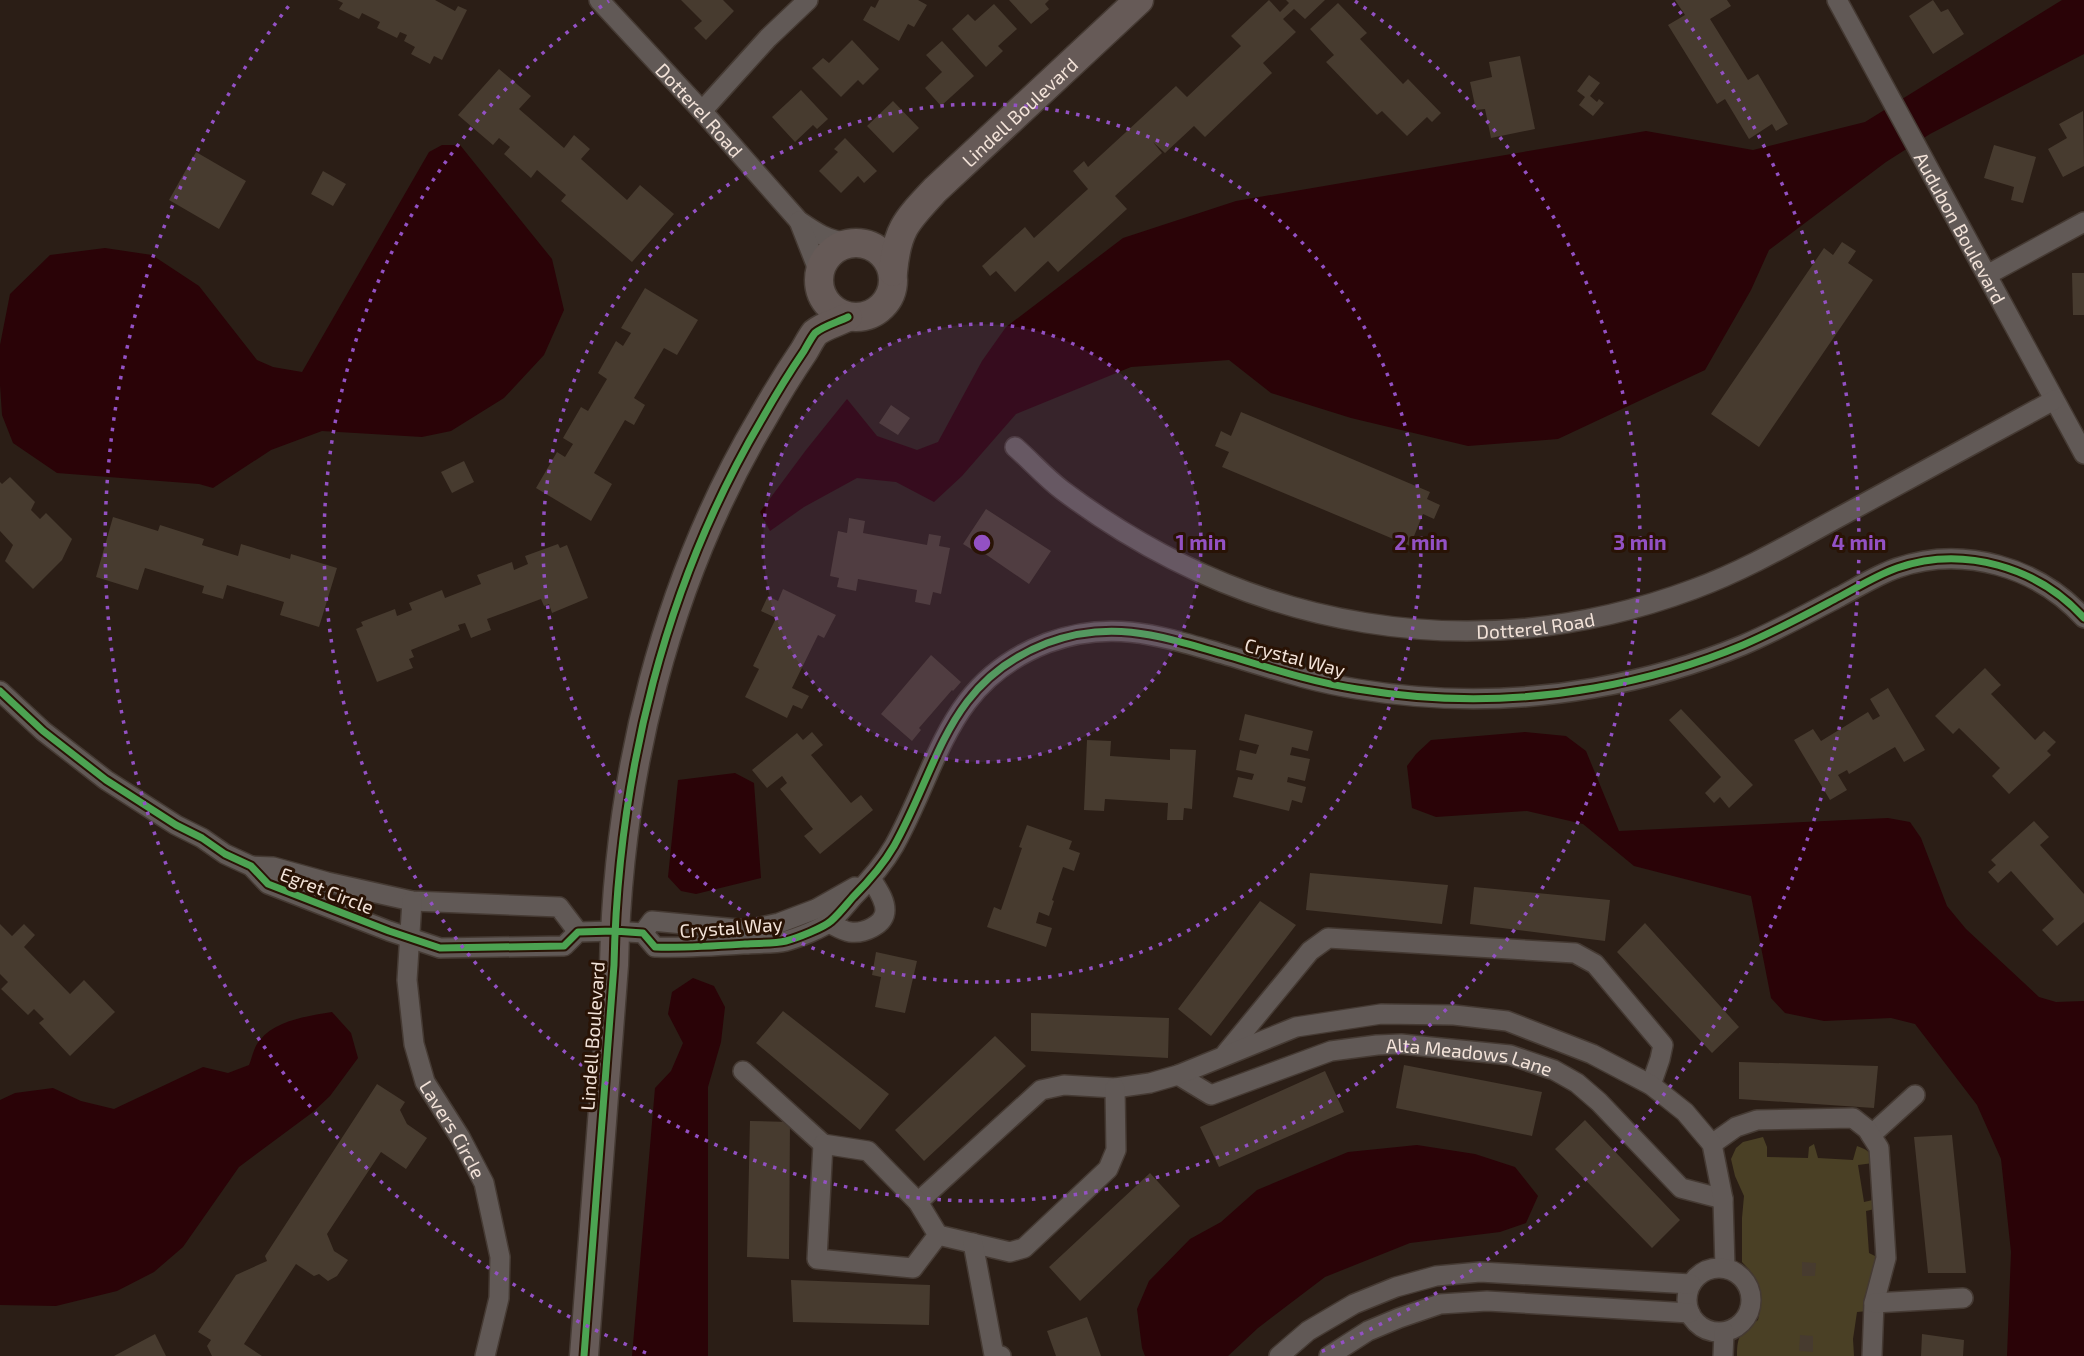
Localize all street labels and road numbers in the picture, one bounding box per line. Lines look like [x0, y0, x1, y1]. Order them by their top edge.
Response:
street label: Lindell Boulevard [957, 52, 1082, 171]
street label: Dotterel Road [651, 58, 748, 161]
street label: Audubon Boulevard [1910, 148, 2011, 307]
street label: Dotterel Road [1476, 607, 1597, 642]
street label: Crystal Way [1242, 633, 1348, 681]
street label: Egret Circle [277, 862, 377, 918]
street label: Crystal Way [679, 912, 783, 942]
street label: Lindell Boulevard [575, 961, 609, 1111]
street label: Alta Meadows Lane [1385, 1032, 1556, 1080]
street label: Lavers Circle [415, 1076, 491, 1182]

